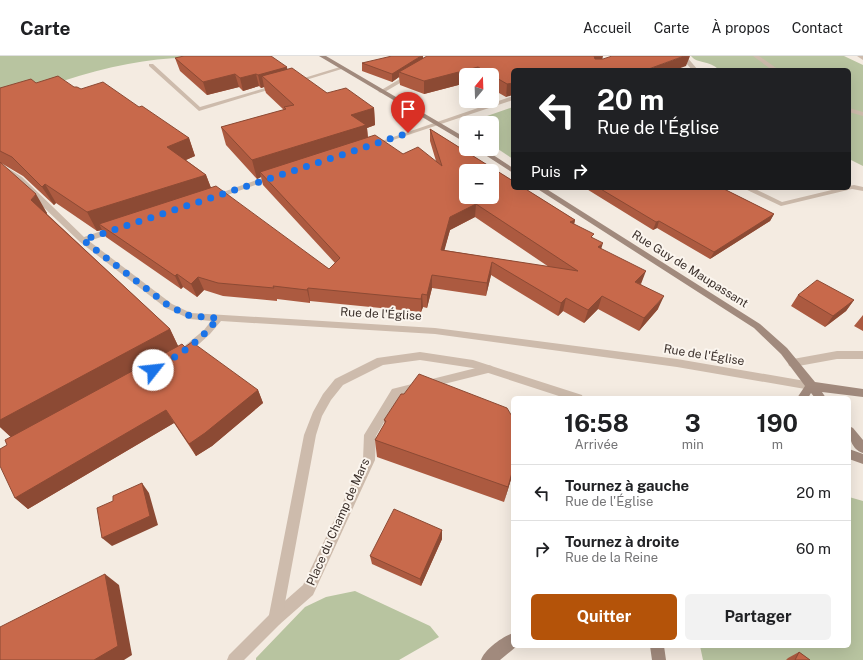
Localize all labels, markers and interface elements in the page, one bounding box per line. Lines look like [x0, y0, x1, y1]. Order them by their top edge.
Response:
text: Carte [20, 17, 70, 39]
text: Accueil [583, 20, 632, 36]
text: Carte [654, 20, 690, 36]
text: À propos [712, 20, 770, 36]
text: Contact [792, 20, 843, 36]
north arrow [459, 68, 499, 108]
map controls [459, 68, 499, 204]
text: 20 m [597, 83, 664, 116]
icon: left [531, 84, 583, 136]
pin [391, 92, 425, 133]
icon: arrive [397, 98, 419, 120]
button: + [459, 116, 499, 156]
text: Rue de l'Église [597, 117, 719, 138]
icon: right [569, 160, 591, 182]
text: Puis [531, 163, 561, 180]
button: − [459, 164, 499, 204]
street label: Rue Guy de Maupassant [629, 227, 751, 311]
street label: Rue de l'Église [340, 305, 422, 323]
street label: Rue de l'Église [663, 342, 746, 368]
position arrow [132, 349, 174, 391]
text: 16:58 [564, 409, 629, 437]
text: 3 [685, 409, 701, 437]
text: 190 [757, 409, 798, 437]
text: Arrivée [574, 437, 618, 452]
text: min [682, 437, 704, 452]
text: m [772, 437, 783, 452]
street label: Place du Champ de Mars [304, 456, 372, 588]
text: Tournez à gauche [565, 477, 689, 494]
icon: left [531, 482, 553, 504]
text: 20 m [796, 484, 831, 501]
text: Rue de l'Église [565, 494, 653, 509]
text: Tournez à droite [565, 533, 679, 550]
icon: right [531, 538, 553, 560]
text: 60 m [796, 540, 831, 557]
text: Rue de la Reine [565, 550, 658, 565]
button: Quitter [531, 594, 677, 640]
button: Partager [685, 594, 831, 640]

